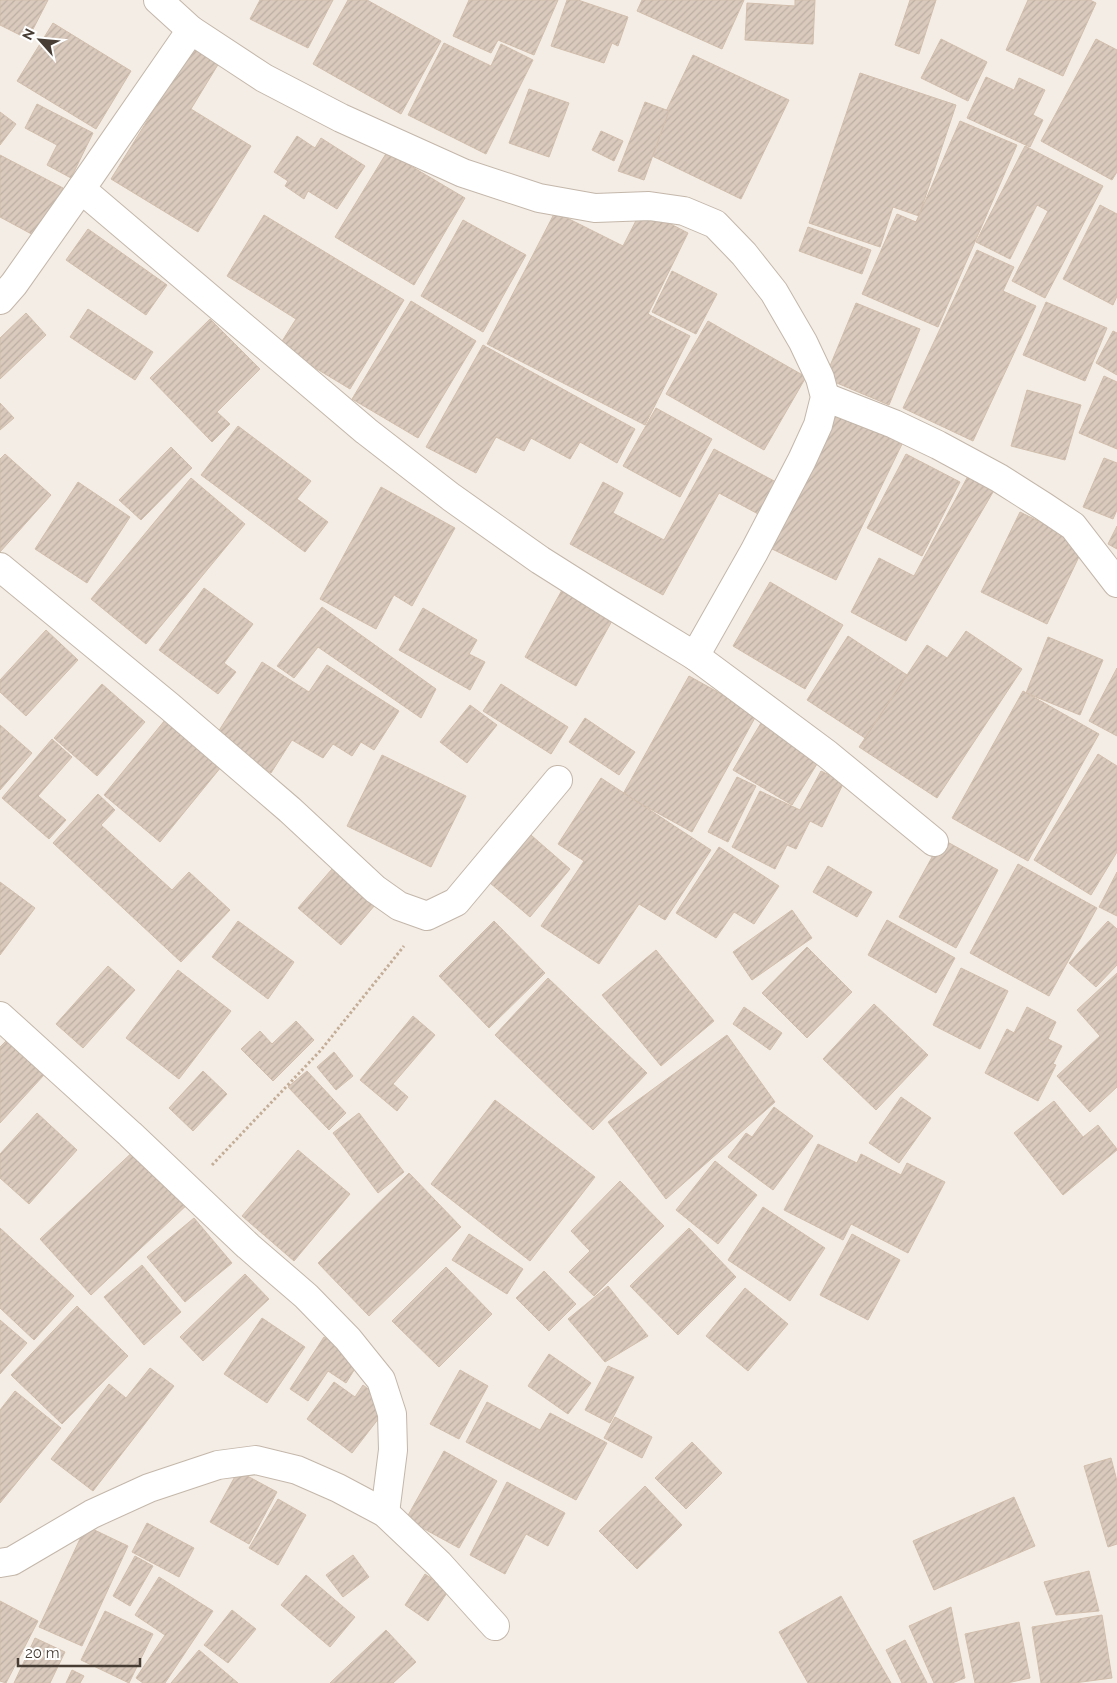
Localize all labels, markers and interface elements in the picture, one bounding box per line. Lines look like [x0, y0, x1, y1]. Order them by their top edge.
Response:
north arrow [15, 15, 65, 65]
text: N [19, 26, 38, 42]
scale bar [18, 1636, 140, 1668]
text: 20 m [25, 1644, 60, 1662]

